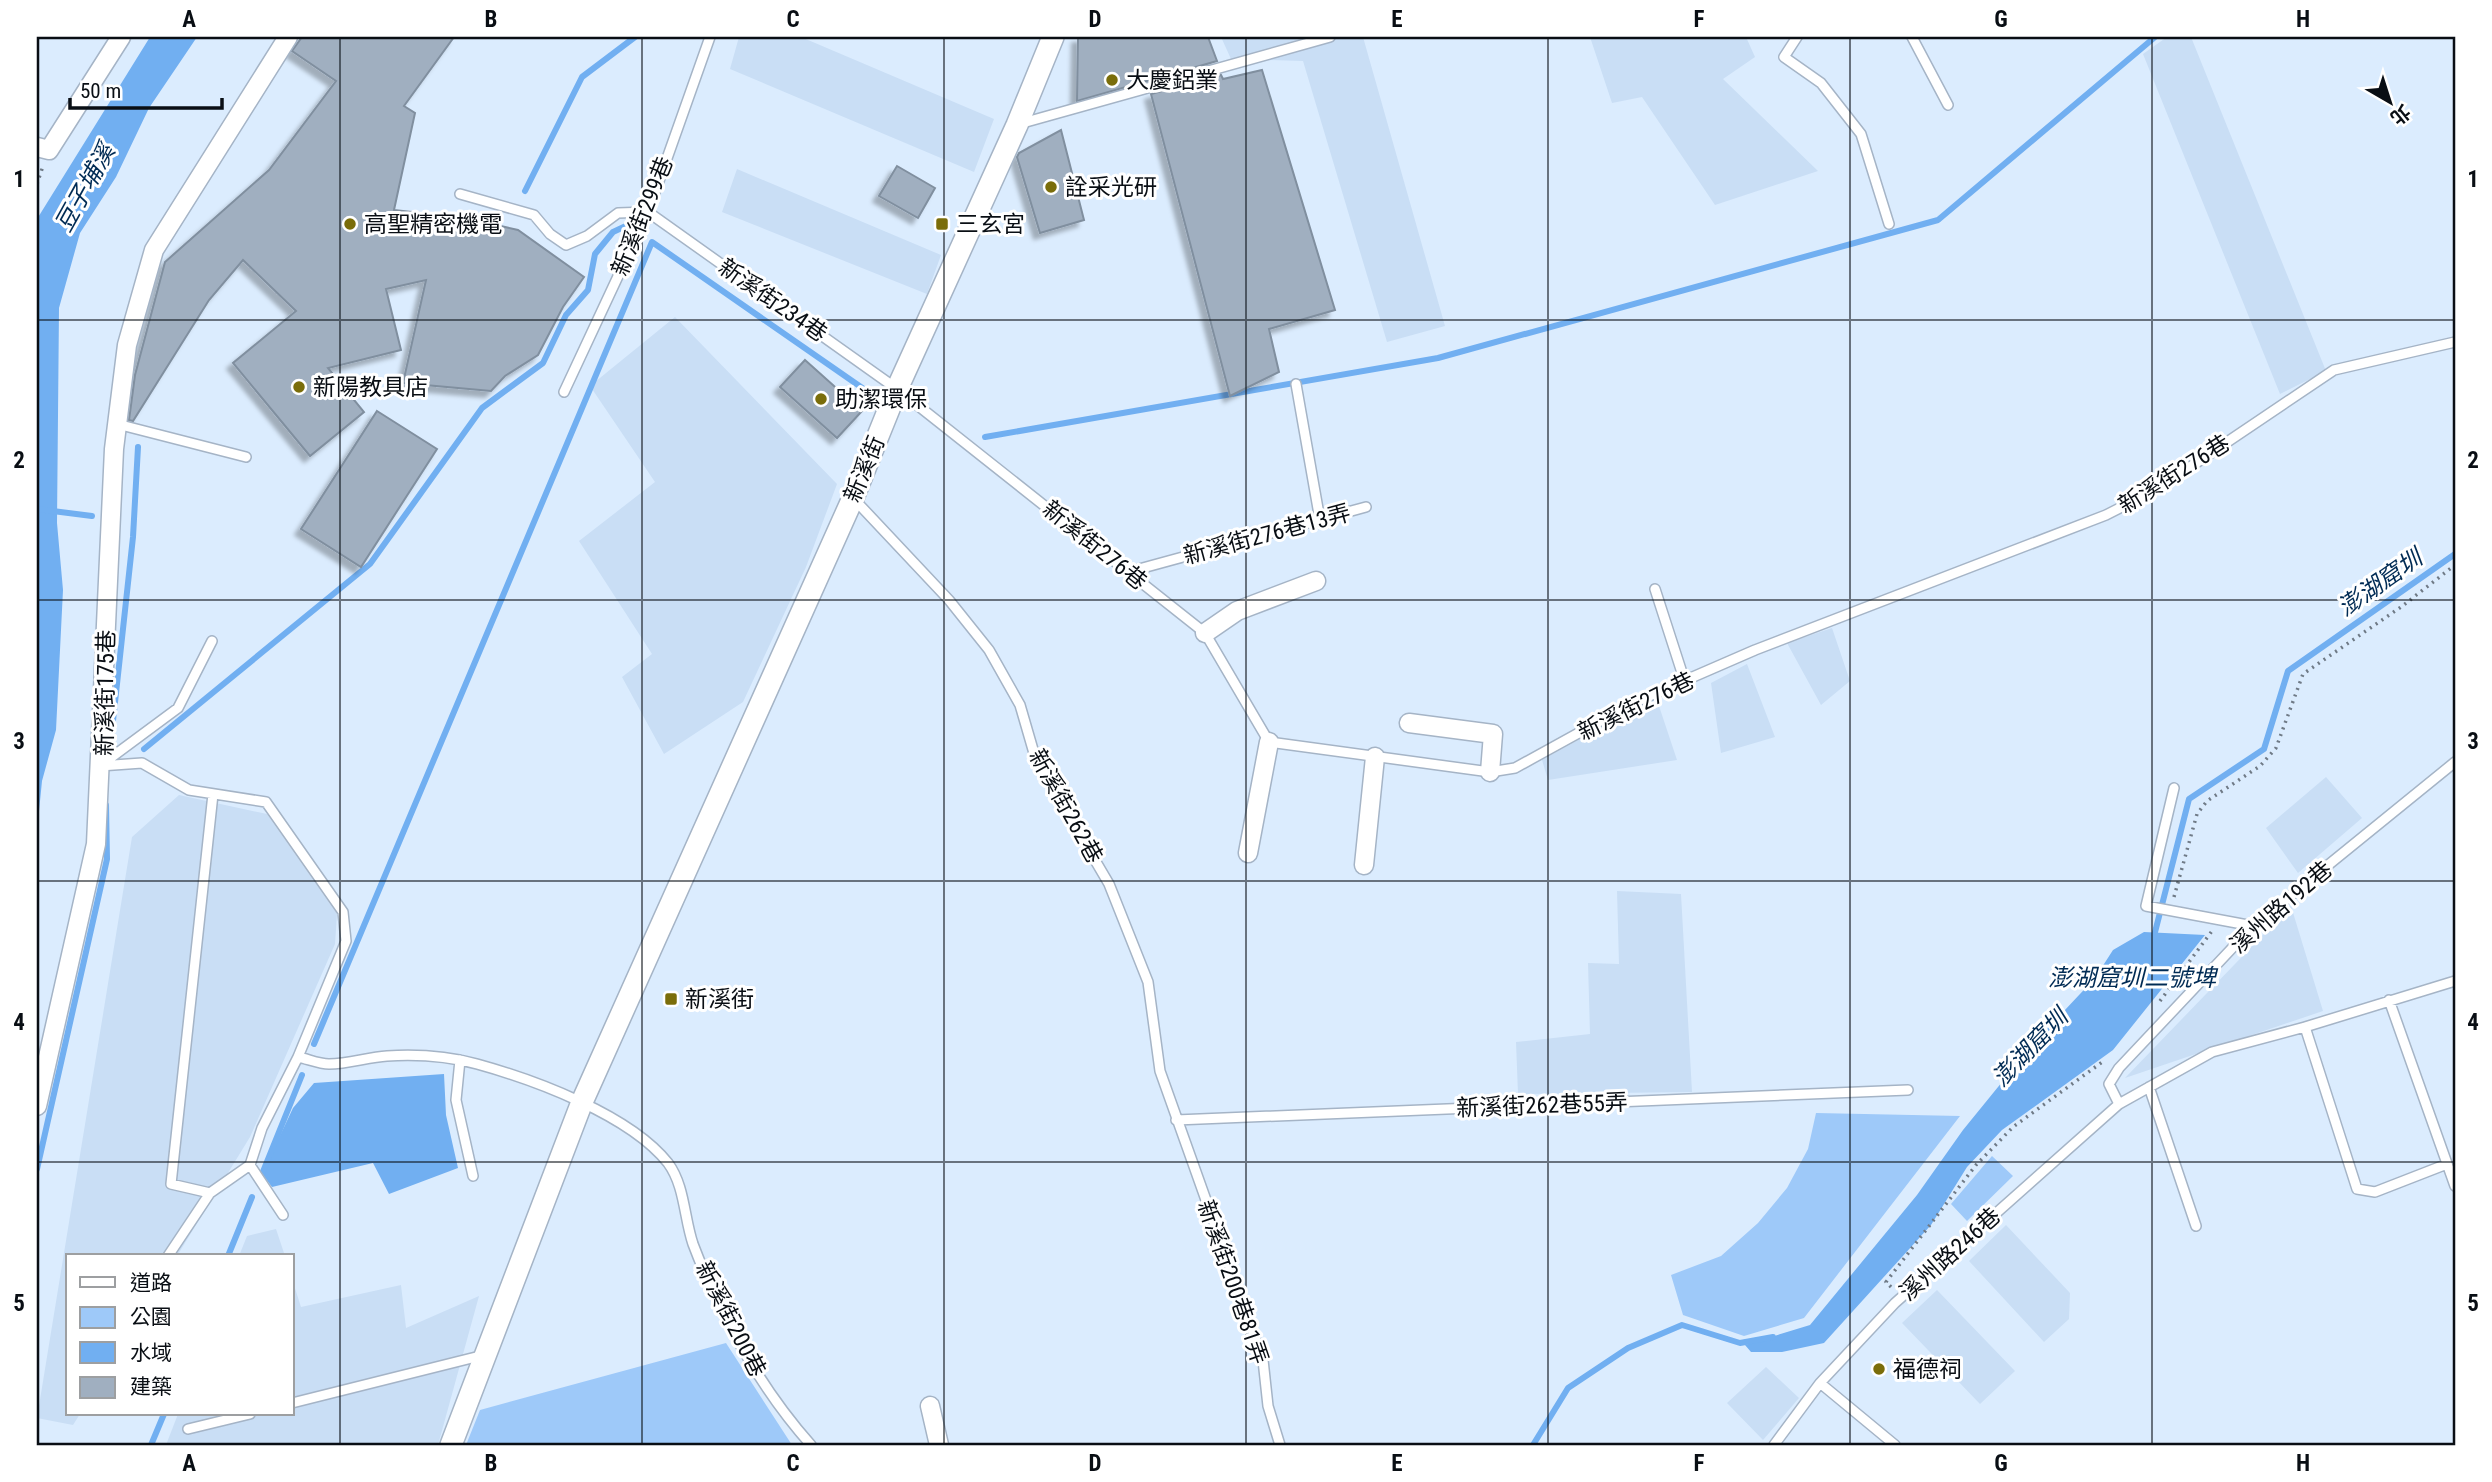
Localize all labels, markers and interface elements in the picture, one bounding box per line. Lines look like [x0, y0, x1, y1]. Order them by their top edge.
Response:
text: A [182, 6, 196, 33]
text: B [485, 6, 497, 33]
text: C [786, 6, 800, 33]
text: D [1089, 6, 1102, 33]
text: E [1391, 6, 1403, 33]
text: F [1694, 6, 1705, 33]
text: G [1994, 6, 2008, 33]
text: H [2296, 6, 2310, 33]
scale bar [70, 66, 222, 110]
north arrow [2356, 66, 2426, 136]
place label: 大慶鋁業 [1126, 67, 1218, 94]
marker: 大慶鋁業 [1104, 72, 1120, 88]
text: 50 m [80, 79, 121, 103]
text: 北 [2386, 100, 2415, 130]
water label: 豆子埔溪 [49, 137, 122, 237]
street label: 新溪街299巷 [606, 153, 679, 280]
text: 1 [13, 166, 25, 193]
text: 1 [2467, 166, 2479, 193]
place label: 詮采光研 [1065, 174, 1157, 201]
marker: 詮采光研 [1043, 179, 1059, 195]
place label: 高聖精密機電 [364, 211, 502, 238]
place label: 三玄宮 [956, 211, 1025, 238]
marker: 高聖精密機電 [342, 216, 358, 232]
marker: 三玄宮 [934, 216, 950, 232]
street label: 新溪街234巷 [713, 253, 832, 348]
place label: 新陽教具店 [313, 374, 428, 401]
marker: 新陽教具店 [291, 379, 307, 395]
place label: 助潔環保 [835, 386, 927, 413]
marker: 助潔環保 [813, 391, 829, 407]
street label: 新溪街276巷 [2114, 430, 2235, 519]
street label: 新溪街 [839, 432, 890, 506]
text: 2 [13, 447, 25, 474]
text: 2 [2467, 447, 2479, 474]
street label: 新溪街276巷 [1037, 495, 1152, 596]
street label: 新溪街276巷13弄 [1181, 499, 1354, 570]
water label: 澎湖窟圳 [2333, 542, 2430, 622]
street label: 新溪街175巷 [91, 630, 120, 756]
street label: 新溪街276巷 [1574, 667, 1699, 746]
text: 3 [13, 728, 25, 755]
text: 3 [2467, 728, 2479, 755]
street label: 新溪街262巷 [1023, 745, 1108, 868]
street label: 溪州路192巷 [2225, 856, 2338, 959]
water label: 澎湖窟圳二號埤 [2048, 964, 2219, 992]
place label: 新溪街 [685, 986, 754, 1013]
marker: 新溪街 [663, 991, 679, 1007]
water label: 澎湖窟圳 [1987, 1002, 2075, 1092]
text: 4 [13, 1009, 25, 1036]
text: 4 [2467, 1009, 2479, 1036]
street label: 新溪街262巷55弄 [1456, 1089, 1628, 1122]
street label: 新溪街200巷81弄 [1192, 1197, 1273, 1368]
street label: 溪州路246巷 [1894, 1202, 2006, 1307]
legend [66, 1254, 294, 1416]
street label: 新溪街200巷 [690, 1257, 771, 1382]
text: 道路 [130, 1271, 172, 1295]
text: 5 [13, 1290, 25, 1317]
text: 5 [2467, 1290, 2479, 1317]
text: 公園 [130, 1305, 172, 1329]
text: 水域 [130, 1341, 172, 1365]
place label: 福德祠 [1893, 1356, 1962, 1383]
marker: 福德祠 [1871, 1361, 1887, 1377]
text: 建築 [130, 1375, 172, 1399]
text: A [182, 1450, 196, 1477]
text: B [485, 1450, 497, 1477]
text: C [786, 1450, 800, 1477]
text: D [1089, 1450, 1102, 1477]
text: E [1391, 1450, 1403, 1477]
text: F [1694, 1450, 1705, 1477]
text: G [1994, 1450, 2008, 1477]
text: H [2296, 1450, 2310, 1477]

